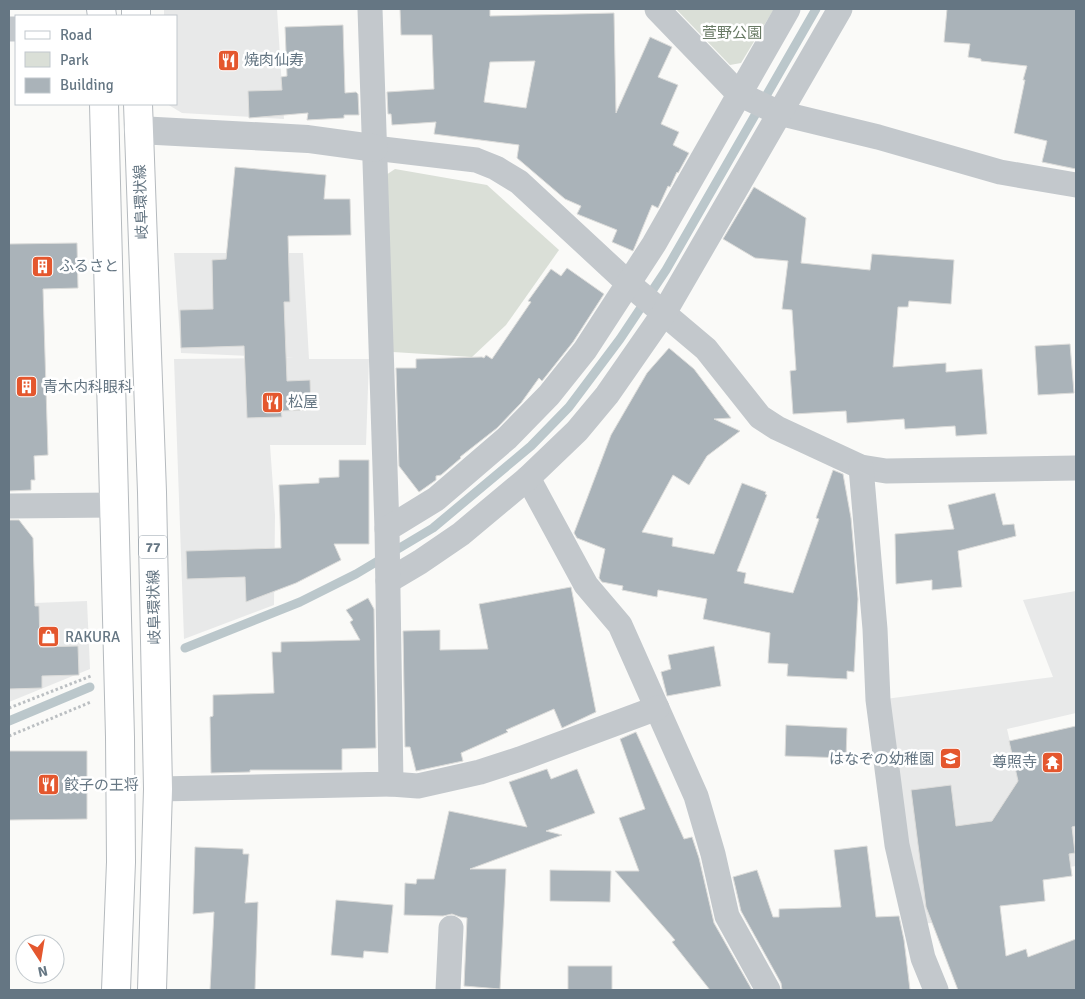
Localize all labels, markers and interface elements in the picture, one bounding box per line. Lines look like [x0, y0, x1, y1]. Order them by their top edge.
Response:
legend [15, 15, 178, 105]
park label: 萱野公園 [702, 24, 762, 42]
text: Road [60, 26, 92, 44]
restaurant icon: 焼肉仙寿 [216, 48, 240, 72]
text: Park [60, 51, 89, 69]
place label: 焼肉仙寿 [244, 51, 304, 69]
text: Building [60, 76, 114, 94]
street label: 岐阜環状線 [131, 164, 151, 240]
building icon: ふるさと [31, 254, 55, 278]
place label: ふるさと [59, 257, 119, 275]
building icon: 青木内科眼科 [15, 375, 39, 399]
place label: 青木内科眼科 [43, 378, 133, 396]
restaurant icon: 松屋 [260, 390, 284, 414]
place label: 松屋 [288, 393, 318, 411]
road number: 77 [139, 536, 167, 558]
street label: 岐阜環状線 [144, 569, 164, 645]
shop icon: RAKURA [37, 625, 61, 649]
place label: RAKURA [65, 628, 120, 646]
school or university icon: はなぞの幼稚園 [938, 747, 962, 771]
place label: はなぞの幼稚園 [829, 750, 934, 768]
temple icon: 尊照寺 [1041, 750, 1065, 774]
place label: 尊照寺 [992, 753, 1037, 771]
restaurant icon: 餃子の王将 [36, 773, 60, 797]
place label: 餃子の王将 [64, 776, 139, 794]
north arrow [15, 934, 65, 984]
text: N [36, 962, 49, 981]

